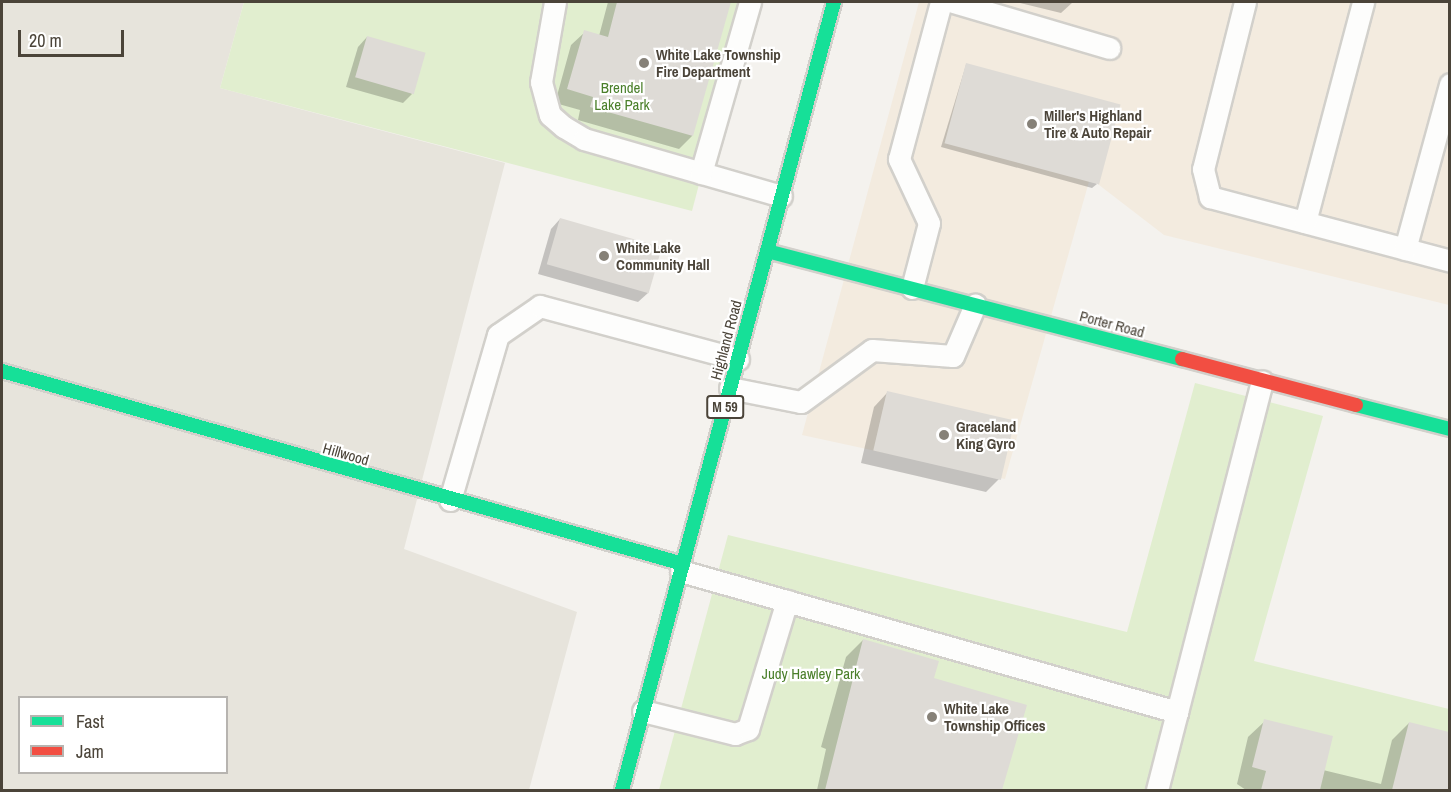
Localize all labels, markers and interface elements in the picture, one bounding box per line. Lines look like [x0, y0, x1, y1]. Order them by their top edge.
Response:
scale bar [21, 18, 128, 56]
text: 20 m [29, 28, 62, 53]
place label: White Lake Township Fire Department [656, 45, 781, 80]
marker: White Lake Township Fire Department [637, 56, 651, 70]
park label: Brendel Lake Park [594, 78, 650, 113]
place label: Miller's Highland Tire & Auto Repair [1044, 106, 1152, 141]
marker: Miller's Highland Tire & Auto Repair [1025, 117, 1039, 131]
place label: White Lake Community Hall [616, 238, 710, 273]
marker: White Lake Community Hall [597, 249, 611, 263]
street label: Highland Road [707, 298, 745, 382]
street label: Porter Road [1078, 307, 1146, 341]
road number: M 59 [706, 396, 744, 418]
place label: Graceland King Gyro [956, 417, 1016, 452]
marker: Graceland King Gyro [937, 428, 951, 442]
street label: Hillwood [321, 439, 371, 469]
park label: Judy Hawley Park [762, 665, 860, 683]
legend [18, 696, 228, 774]
place label: White Lake Township Offices [944, 699, 1046, 734]
text: Fast [76, 709, 104, 734]
marker: White Lake Township Offices [925, 710, 939, 724]
text: Jam [76, 739, 104, 764]

